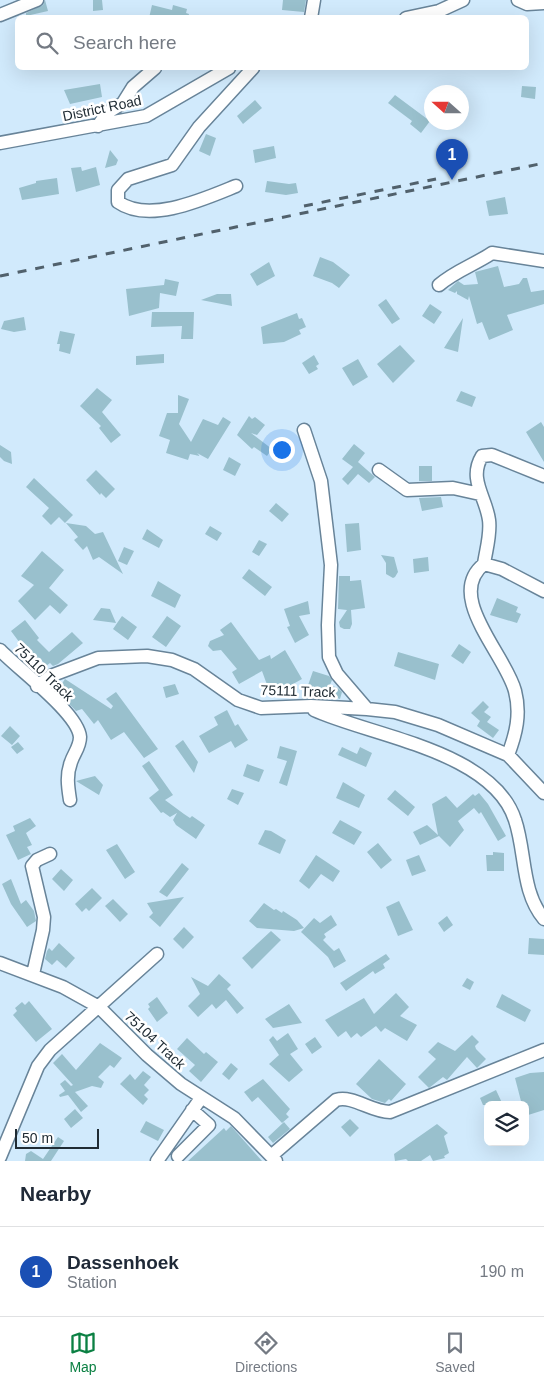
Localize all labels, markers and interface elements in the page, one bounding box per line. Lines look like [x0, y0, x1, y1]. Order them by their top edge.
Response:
search box [15, 15, 529, 70]
icon: search [33, 29, 61, 57]
text: Search here [73, 32, 177, 53]
north arrow [424, 85, 469, 130]
street label: District Road [61, 92, 143, 124]
pin: 1 [436, 139, 468, 180]
your location [269, 437, 295, 463]
street label: 75110 Track [11, 640, 78, 705]
street label: 75111 Track [260, 682, 337, 700]
street label: 75104 Track [121, 1008, 189, 1073]
map controls [484, 1101, 529, 1146]
button: layers [484, 1101, 529, 1146]
scale bar [15, 1126, 99, 1149]
text: 50 m [22, 1130, 53, 1146]
text: Nearby [20, 1182, 91, 1205]
text: Dassenhoek [67, 1252, 179, 1273]
text: 1 [32, 1263, 40, 1280]
text: 190 m [480, 1263, 524, 1280]
text: Station [67, 1274, 117, 1291]
tab: Map [69, 1329, 97, 1375]
tab: Directions [235, 1329, 297, 1375]
tab: Saved [435, 1329, 475, 1375]

